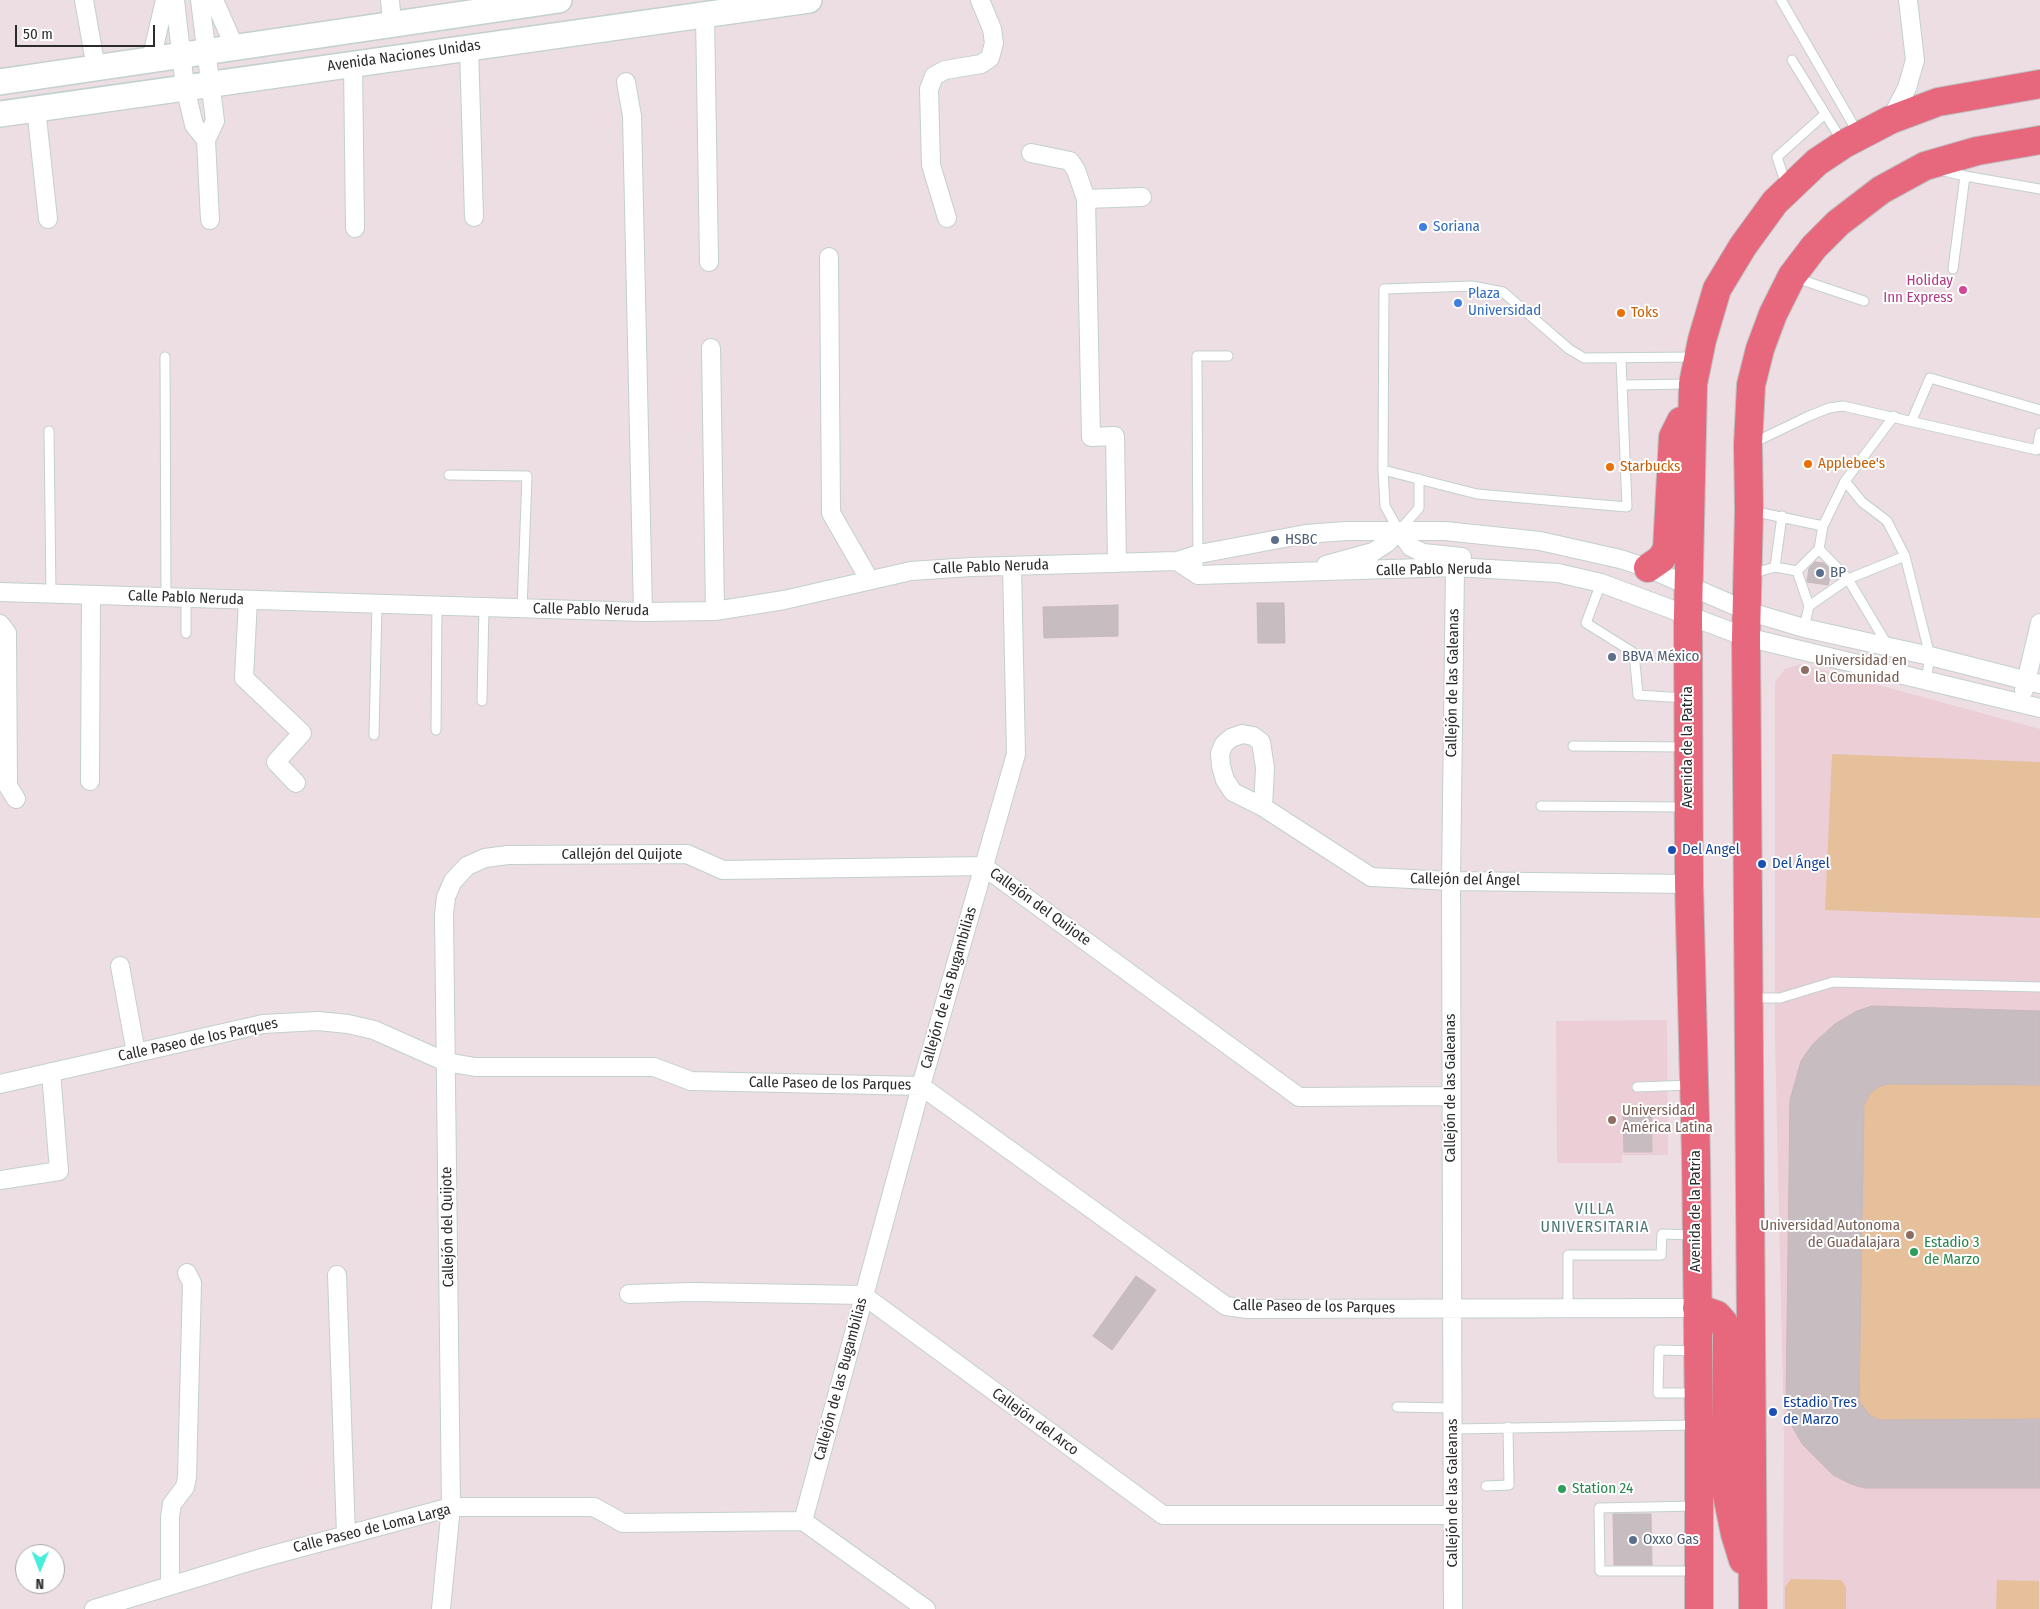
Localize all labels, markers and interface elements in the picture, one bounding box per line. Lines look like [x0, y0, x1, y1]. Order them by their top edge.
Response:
scale bar [18, 15, 158, 47]
text: 50 m [23, 25, 53, 43]
street label: Avenida Naciones Unidas [326, 36, 482, 76]
place label: Soriana [1433, 218, 1480, 236]
marker: Soriana [1417, 221, 1429, 233]
place label: Holiday Inn Express [1883, 272, 1953, 307]
marker: Holiday Inn Express [1957, 284, 1969, 296]
place label: Plaza Universidad [1468, 285, 1541, 320]
marker: Plaza Universidad [1452, 297, 1464, 309]
place label: Toks [1631, 304, 1658, 322]
marker: Toks [1615, 307, 1627, 319]
place label: Applebee's [1818, 455, 1885, 473]
place label: Starbucks [1620, 458, 1680, 476]
marker: Applebee's [1802, 458, 1814, 470]
marker: Starbucks [1604, 461, 1616, 473]
place label: HSBC [1285, 531, 1317, 549]
marker: HSBC [1269, 534, 1281, 546]
street label: Calle Pablo Neruda [933, 556, 1049, 578]
street label: Calle Pablo Neruda [1376, 560, 1492, 580]
place label: BP [1830, 564, 1846, 582]
marker: BP [1814, 567, 1826, 579]
street label: Calle Pablo Neruda [128, 587, 244, 609]
street label: Calle Pablo Neruda [533, 600, 649, 620]
street label: Callejón de las Galeanas [1443, 608, 1463, 758]
place label: BBVA México [1622, 648, 1699, 666]
marker: BBVA México [1606, 651, 1618, 663]
place label: Universidad en la Comunidad [1815, 652, 1907, 687]
marker: Universidad en la Comunidad [1799, 664, 1811, 676]
street label: Avenida de la Patria [1679, 686, 1697, 808]
place label: Del Angel [1682, 841, 1740, 859]
marker: Del Angel [1666, 844, 1678, 856]
street label: Callejón del Quijote [562, 846, 682, 864]
place label: Del Ángel [1772, 855, 1830, 873]
marker: Del Ángel [1756, 858, 1768, 870]
street label: Callejón del Quijote [986, 864, 1094, 950]
street label: Callejón del Ángel [1410, 870, 1520, 890]
street label: Callejón de las Bugambilias [917, 905, 981, 1071]
street label: Calle Paseo de los Parques [117, 1014, 279, 1066]
street label: Callejón de las Galeanas [1442, 1014, 1460, 1162]
street label: Calle Paseo de los Parques [749, 1074, 911, 1094]
place label: Universidad América Latina [1622, 1102, 1713, 1137]
marker: Universidad América Latina [1606, 1114, 1618, 1126]
street label: Avenida de la Patria [1687, 1150, 1705, 1272]
street label: Callejón del Quijote [438, 1166, 458, 1288]
district label: VILLA UNIVERSITARIA [1539, 1200, 1651, 1238]
place label: Universidad Autonoma de Guadalajara [1760, 1217, 1900, 1252]
marker: Universidad Autonoma de Guadalajara [1904, 1229, 1916, 1241]
place label: Estadio 3 de Marzo [1924, 1234, 1980, 1269]
marker: Estadio 3 de Marzo [1908, 1246, 1920, 1258]
street label: Callejón de las Bugambilias [811, 1296, 871, 1462]
street label: Calle Paseo de los Parques [1233, 1297, 1395, 1317]
street label: Callejón del Arco [988, 1385, 1082, 1459]
place label: Estadio Tres de Marzo [1783, 1394, 1857, 1429]
marker: Estadio Tres de Marzo [1767, 1406, 1779, 1418]
street label: Callejón de las Galeanas [1444, 1419, 1462, 1567]
place label: Station 24 [1572, 1480, 1633, 1498]
marker: Station 24 [1556, 1483, 1568, 1495]
street label: Calle Paseo de Loma Larga [291, 1501, 453, 1557]
place label: Oxxo Gas [1643, 1531, 1699, 1549]
marker: Oxxo Gas [1627, 1534, 1639, 1546]
north arrow [15, 1544, 65, 1594]
text: N [35, 1575, 44, 1592]

